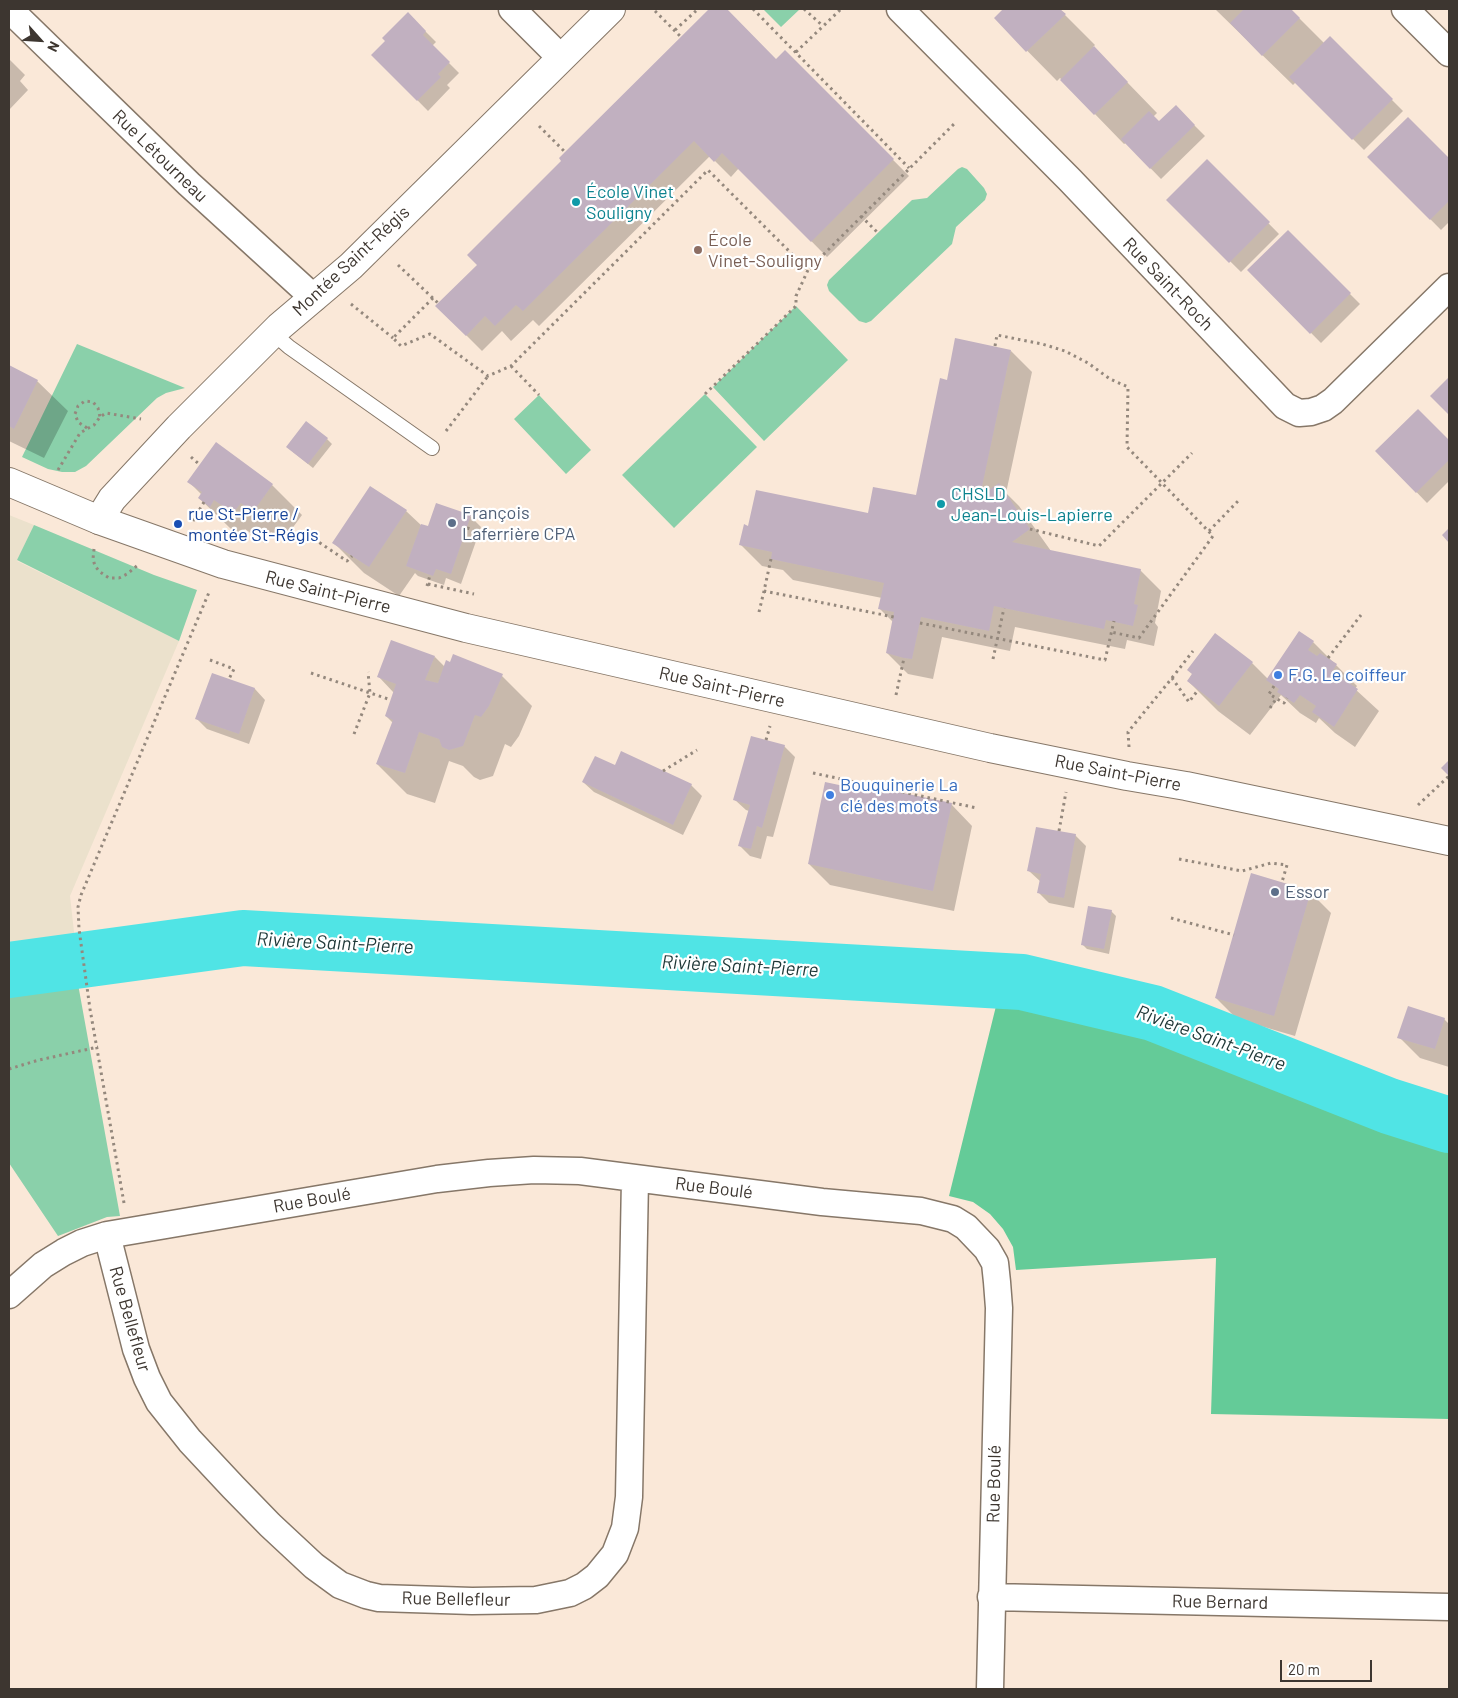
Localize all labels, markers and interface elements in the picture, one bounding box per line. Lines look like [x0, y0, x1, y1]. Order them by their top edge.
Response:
north arrow [15, 15, 65, 65]
text: N [44, 39, 64, 55]
street label: Rue Létourneau [108, 105, 212, 207]
place label: École Vinet Souligny [586, 181, 674, 223]
marker: École Vinet Souligny [570, 196, 582, 208]
street label: Montée Saint-Régis [288, 201, 414, 321]
place label: École Vinet-Souligny [708, 229, 822, 272]
street label: Rue Saint-Roch [1118, 233, 1218, 335]
marker: École Vinet-Souligny [692, 244, 704, 256]
place label: CHSLD Jean-Louis-Lapierre [951, 483, 1113, 526]
marker: CHSLD Jean-Louis-Lapierre [935, 498, 947, 510]
place label: François Laferrière CPA [462, 502, 576, 544]
place label: rue St-Pierre / montée St-Régis [188, 503, 319, 546]
marker: François Laferrière CPA [446, 517, 458, 529]
marker: rue St-Pierre / montée St-Régis [172, 518, 184, 530]
street label: Rue Saint-Pierre [263, 566, 393, 618]
street label: Rue Saint-Pierre [657, 662, 787, 712]
place label: F.G. Le coiffeur [1288, 664, 1406, 686]
marker: F.G. Le coiffeur [1272, 669, 1284, 681]
street label: Rue Saint-Pierre [1053, 750, 1183, 796]
place label: Bouquinerie La clé des mots [840, 774, 958, 816]
marker: Bouquinerie La clé des mots [824, 789, 836, 801]
place label: Essor [1285, 881, 1329, 903]
marker: Essor [1269, 886, 1281, 898]
water label: Rivière Saint-Pierre [256, 928, 414, 958]
water label: Rivière Saint-Pierre [661, 951, 819, 981]
water label: Rivière Saint-Pierre [1133, 1000, 1289, 1076]
street label: Rue Boulé [674, 1173, 754, 1203]
street label: Rue Boulé [272, 1183, 352, 1217]
street label: Rue Bellefleur [105, 1264, 155, 1374]
street label: Rue Boulé [983, 1445, 1005, 1523]
street label: Rue Bellefleur [401, 1587, 511, 1611]
street label: Rue Bernard [1172, 1590, 1268, 1614]
scale bar [1283, 1650, 1376, 1682]
text: 20 m [1288, 1660, 1320, 1678]

